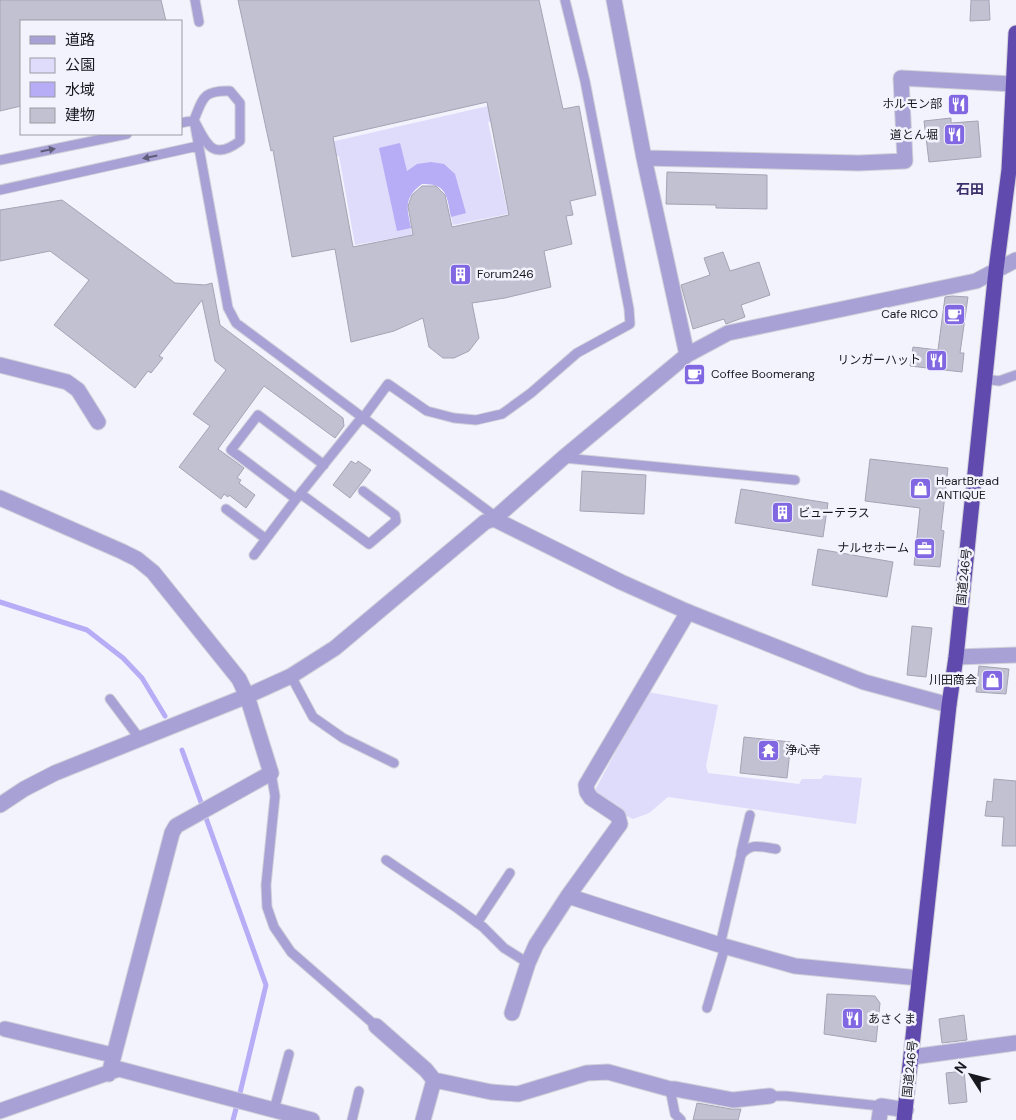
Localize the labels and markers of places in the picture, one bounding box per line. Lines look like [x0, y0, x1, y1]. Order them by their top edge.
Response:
restaurant icon: ホルモン部 [946, 92, 970, 116]
place label: ホルモン部 [882, 96, 942, 112]
restaurant icon: 道とん堀 [942, 123, 966, 147]
place label: 道とん堀 [890, 127, 938, 143]
building icon: Forum246 [449, 262, 473, 286]
place label: Forum246 [477, 266, 534, 282]
cafe icon: Cafe RICO [942, 302, 966, 326]
place label: Cafe RICO [881, 306, 938, 322]
restaurant icon: リンガーハット [925, 348, 949, 372]
place label: リンガーハット [837, 352, 921, 368]
cafe icon: Coffee Boomerang [683, 362, 707, 386]
place label: Coffee Boomerang [711, 366, 815, 382]
place label: HeartBread ANTIQUE [936, 473, 999, 503]
shop icon: HeartBread ANTIQUE [908, 476, 932, 500]
building icon: ビューテラス [770, 501, 794, 525]
place label: ビューテラス [798, 505, 870, 521]
office icon: ナルセホーム [913, 536, 937, 560]
place label: ナルセホーム [837, 540, 909, 556]
shop icon: 川田商会 [981, 668, 1005, 692]
place label: 川田商会 [929, 672, 977, 688]
temple icon: 浄心寺 [757, 738, 781, 762]
place label: 浄心寺 [785, 742, 821, 758]
restaurant icon: あさくま [840, 1007, 864, 1031]
place label: あさくま [868, 1011, 916, 1027]

